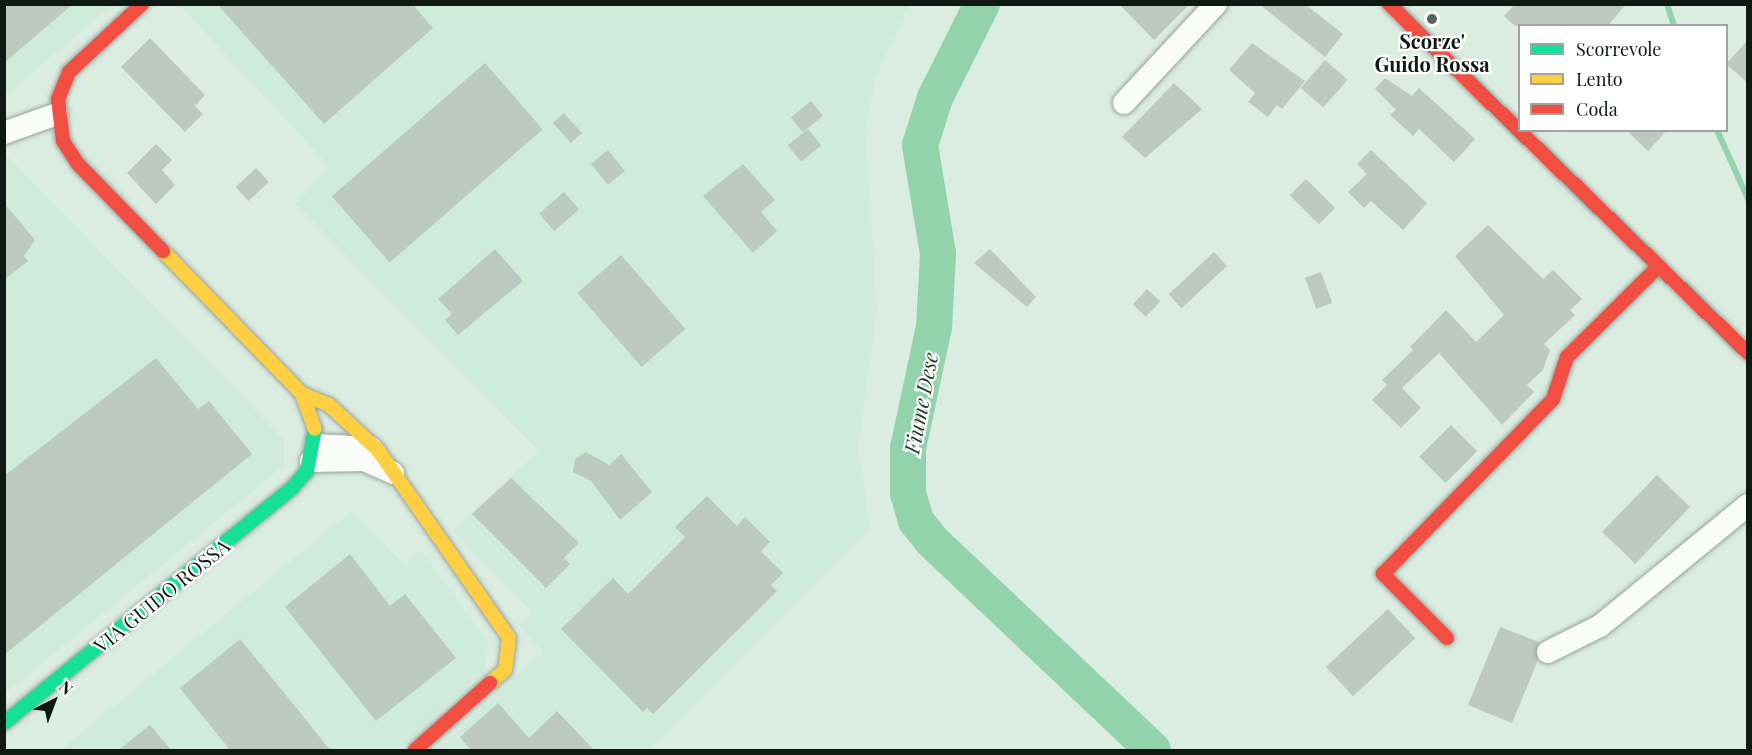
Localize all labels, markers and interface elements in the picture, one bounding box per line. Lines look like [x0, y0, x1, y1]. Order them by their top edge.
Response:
marker: Scorze' Guido Rossa [1425, 12, 1439, 26]
legend [1518, 24, 1728, 132]
place label: Scorze' Guido Rossa [1374, 28, 1490, 75]
text: Scorrevole [1576, 37, 1661, 61]
text: Lento [1576, 67, 1623, 91]
text: Coda [1576, 97, 1618, 121]
water label: Fiume Dese [898, 350, 942, 456]
street label: VIA GUIDO ROSSA [88, 533, 234, 657]
north arrow [24, 671, 84, 731]
text: N [55, 676, 78, 699]

